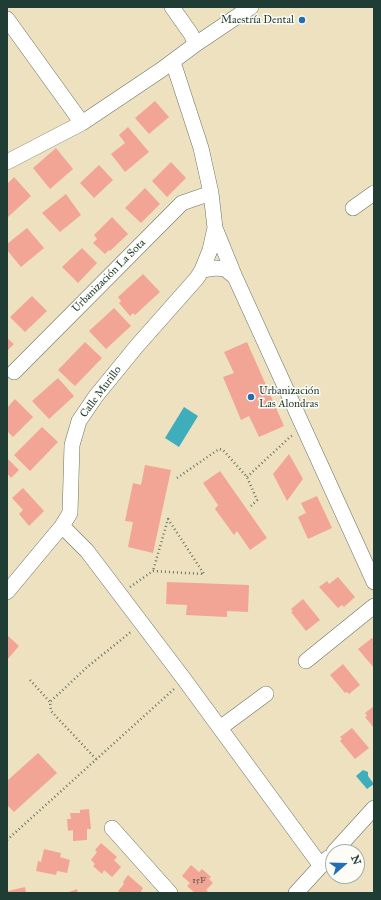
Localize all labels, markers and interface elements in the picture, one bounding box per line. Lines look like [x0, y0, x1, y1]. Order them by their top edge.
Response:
place label: Maestría Dental [221, 13, 294, 27]
marker: Maestría Dental [297, 15, 307, 25]
street label: Urbanización La Sota [70, 237, 148, 315]
street label: Calle Murillo [77, 364, 125, 420]
place label: Urbanización Las Alondras [259, 384, 319, 410]
marker: Urbanización Las Alondras [246, 392, 256, 402]
north arrow [325, 844, 365, 884]
text: N [348, 853, 364, 867]
house number: 15F [192, 876, 206, 886]

